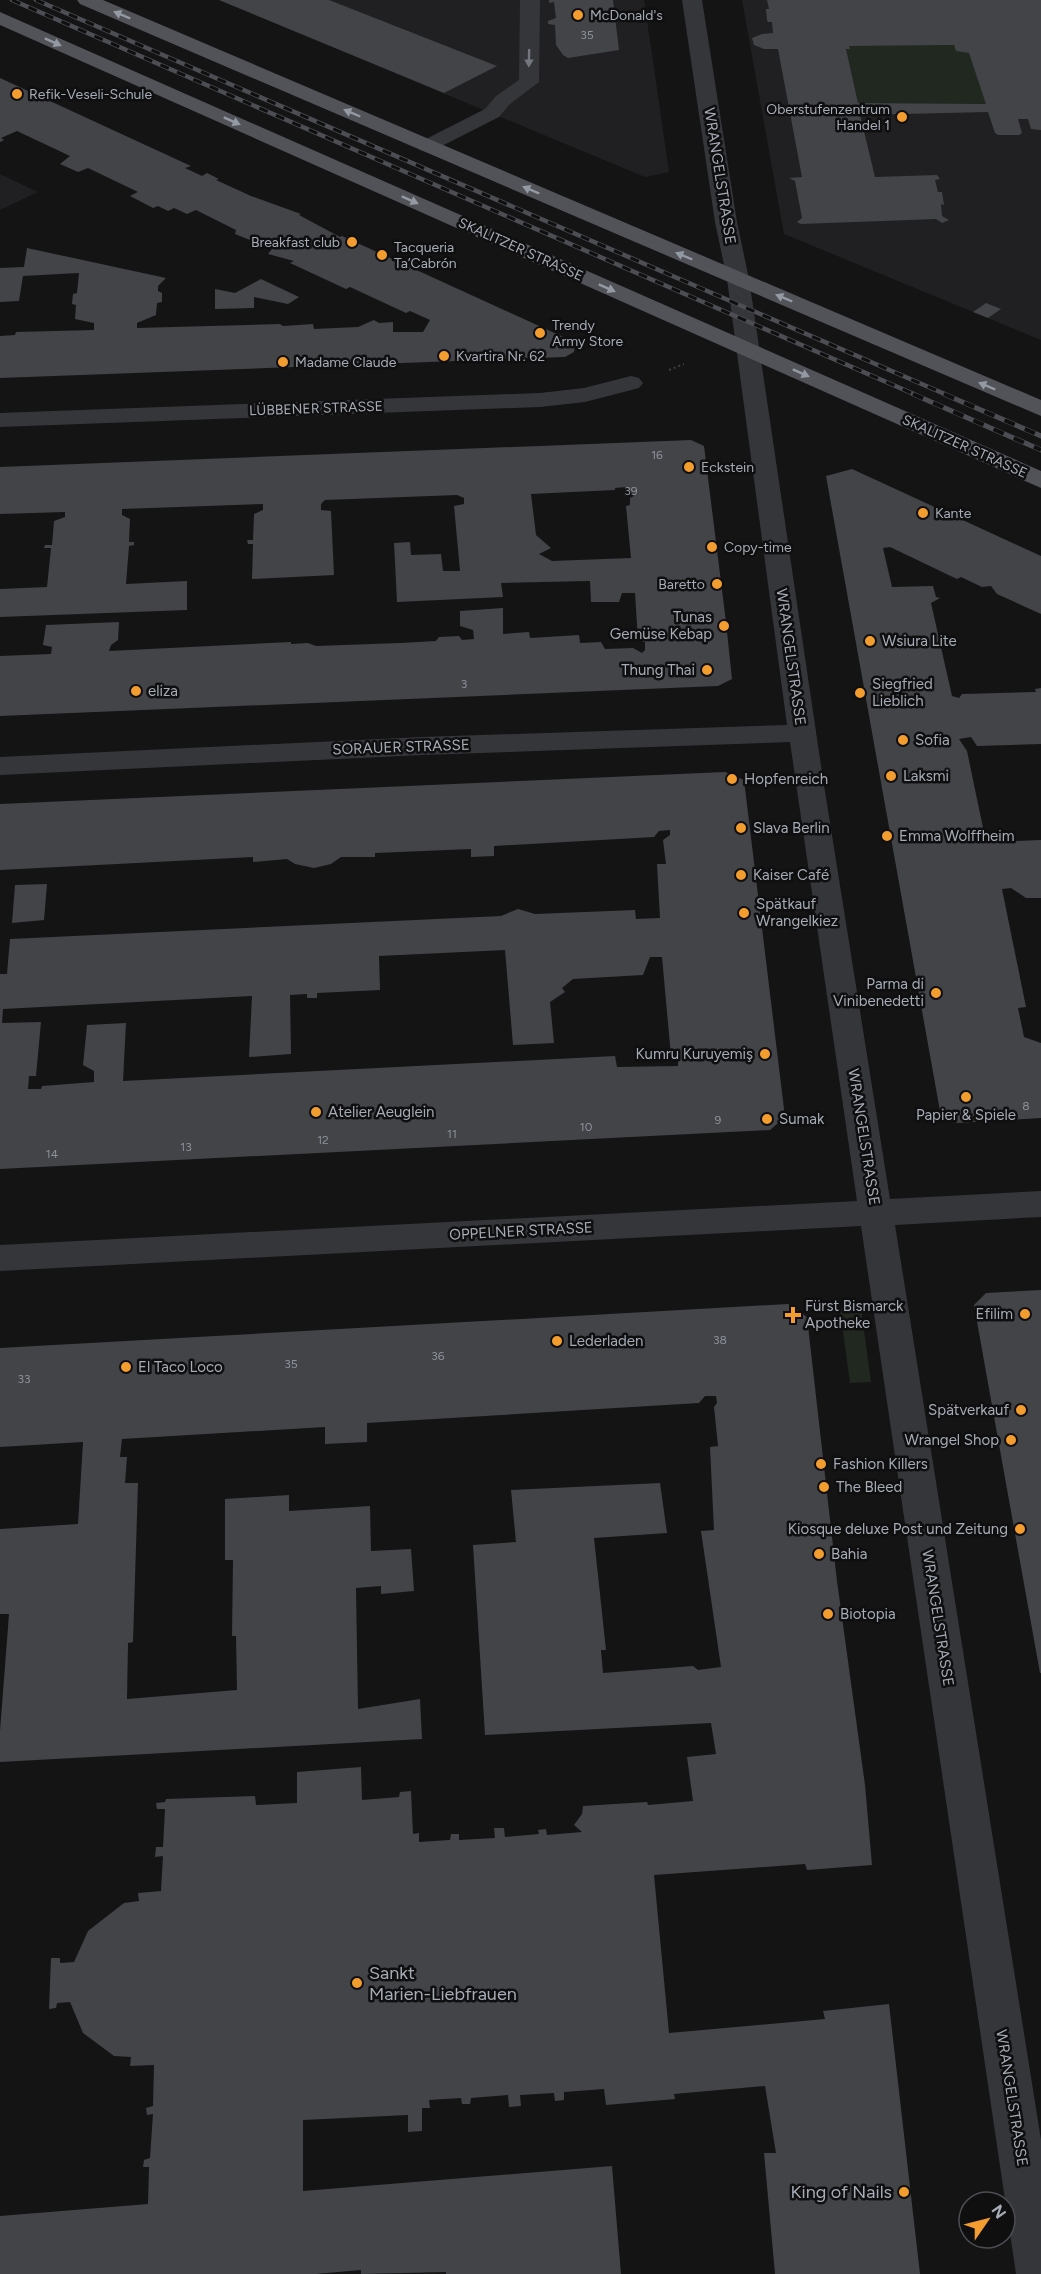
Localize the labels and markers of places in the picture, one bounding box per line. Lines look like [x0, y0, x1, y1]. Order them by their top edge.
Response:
place label: McDonald's [590, 7, 663, 24]
marker: McDonald's [571, 8, 585, 22]
place label: Refik-Veseli-Schule [29, 86, 152, 103]
marker: Refik-Veseli-Schule [10, 87, 24, 101]
place label: Oberstufenzentrum Handel 1 [766, 101, 890, 134]
marker: Oberstufenzentrum Handel 1 [895, 110, 909, 124]
place label: Breakfast club [251, 234, 340, 251]
marker: Breakfast club [345, 235, 359, 249]
place label: Tacqueria Ta’Cabrón [394, 239, 457, 272]
marker: Tacqueria Ta’Cabrón [375, 248, 389, 262]
place label: Trendy Army Store [552, 317, 624, 350]
marker: Trendy Army Store [533, 326, 547, 340]
place label: Kvartira Nr. 62 [456, 348, 545, 365]
marker: Kvartira Nr. 62 [437, 349, 451, 363]
place label: Madame Claude [295, 354, 397, 371]
marker: Madame Claude [276, 355, 290, 369]
place label: Eckstein [701, 459, 754, 476]
marker: Eckstein [682, 460, 696, 474]
place label: Kante [935, 505, 972, 522]
marker: Kante [916, 506, 930, 520]
place label: Copy-time [724, 539, 792, 556]
marker: Copy-time [705, 540, 719, 554]
place label: Baretto [658, 576, 705, 593]
marker: Baretto [710, 577, 724, 591]
place label: Tunas Gemüse Kebap [610, 608, 712, 643]
marker: Tunas Gemüse Kebap [717, 619, 731, 633]
place label: Wsiura Lite [882, 632, 957, 650]
marker: Wsiura Lite [863, 634, 877, 648]
place label: Thung Thai [621, 661, 695, 679]
marker: Thung Thai [700, 663, 714, 677]
place label: Siegfried Lieblich [872, 675, 933, 710]
place label: eliza [148, 682, 178, 700]
marker: eliza [129, 684, 143, 698]
marker: Siegfried Lieblich [853, 686, 867, 700]
place label: Sofia [915, 731, 950, 749]
marker: Sofia [896, 733, 910, 747]
place label: Laksmi [903, 767, 949, 785]
marker: Laksmi [884, 769, 898, 783]
place label: Hopfenreich [744, 770, 828, 788]
marker: Hopfenreich [725, 772, 739, 786]
place label: Slava Berlin [753, 819, 830, 837]
marker: Slava Berlin [734, 821, 748, 835]
place label: Emma Wolffheim [899, 827, 1014, 845]
marker: Emma Wolffheim [880, 829, 894, 843]
place label: Kaiser Café [753, 866, 829, 884]
marker: Kaiser Café [734, 868, 748, 882]
place label: Spätkauf Wrangelkiez [756, 895, 838, 930]
marker: Spätkauf Wrangelkiez [737, 906, 751, 920]
place label: Parma di Vinibenedetti [833, 975, 924, 1010]
marker: Parma di Vinibenedetti [929, 986, 943, 1000]
place label: Kumru Kuruyemiş [635, 1045, 753, 1063]
marker: Kumru Kuruyemiş [758, 1047, 772, 1061]
marker: Papier & Spiele [959, 1090, 973, 1104]
place label: Atelier Aeuglein [328, 1103, 434, 1121]
marker: Atelier Aeuglein [309, 1105, 323, 1119]
place label: Papier & Spiele [916, 1106, 1016, 1124]
place label: Sumak [779, 1110, 825, 1128]
marker: Sumak [760, 1112, 774, 1126]
place label: Fürst Bismarck Apotheke [805, 1297, 904, 1332]
place label: Efilim [976, 1305, 1013, 1323]
marker: Efilim [1018, 1307, 1032, 1321]
marker: Fürst Bismarck Apotheke [786, 1308, 800, 1322]
place label: Lederladen [569, 1332, 643, 1350]
marker: Lederladen [550, 1334, 564, 1348]
place label: El Taco Loco [138, 1358, 223, 1376]
marker: El Taco Loco [119, 1360, 133, 1374]
place label: Spätverkauf [928, 1401, 1009, 1419]
marker: Spätverkauf [1014, 1403, 1028, 1417]
place label: Wrangel Shop [904, 1431, 999, 1449]
marker: Wrangel Shop [1004, 1433, 1018, 1447]
place label: Fashion Killers [833, 1455, 928, 1473]
marker: Fashion Killers [814, 1457, 828, 1471]
place label: The Bleed [836, 1478, 902, 1496]
marker: The Bleed [817, 1480, 831, 1494]
place label: Kiosque deluxe Post und Zeitung [788, 1520, 1008, 1538]
marker: Kiosque deluxe Post und Zeitung [1013, 1522, 1027, 1536]
place label: Bahia [831, 1545, 867, 1563]
marker: Bahia [812, 1547, 826, 1561]
place label: Biotopia [840, 1605, 896, 1623]
marker: Biotopia [821, 1607, 835, 1621]
place label: Sankt Marien-Liebfrauen [369, 1962, 517, 2005]
marker: Sankt Marien-Liebfrauen [350, 1976, 364, 1990]
place label: King of Nails [791, 2181, 892, 2203]
marker: King of Nails [897, 2185, 911, 2199]

